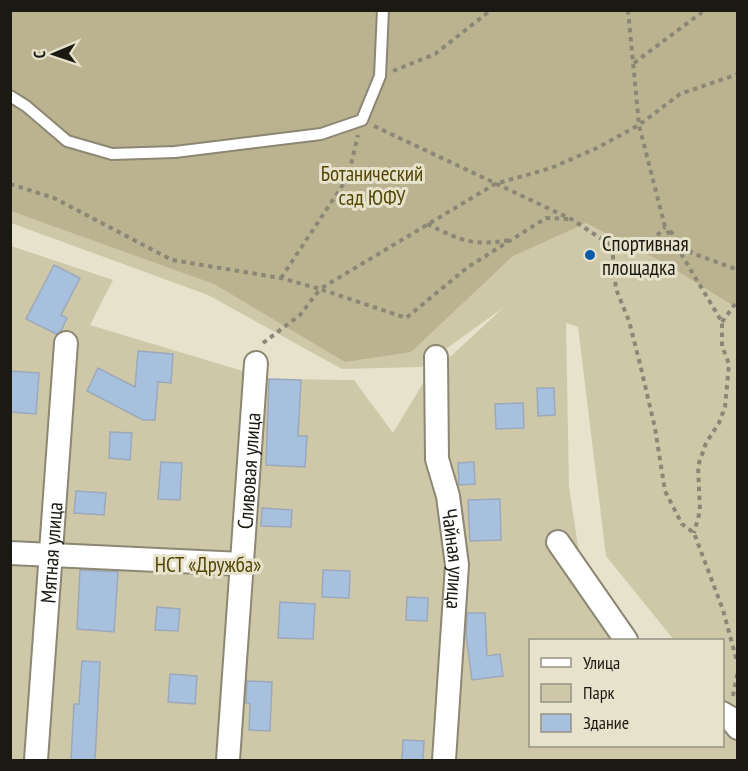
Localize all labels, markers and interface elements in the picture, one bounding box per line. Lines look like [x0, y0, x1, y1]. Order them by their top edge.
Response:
north arrow [24, 24, 84, 84]
text: С [29, 50, 49, 59]
park label: Ботанический сад ЮФУ [321, 160, 423, 211]
place label: Спортивная площадка [602, 230, 689, 281]
marker: Спортивная площадка [583, 248, 597, 262]
street label: Сливовая улица [231, 412, 266, 530]
street label: Мятная улица [34, 501, 68, 604]
street label: Чайная улица [436, 507, 471, 610]
park label: НСТ «Дружба» [155, 551, 261, 578]
legend [529, 639, 724, 747]
text: Улица [583, 651, 620, 674]
text: Парк [583, 681, 614, 704]
text: Здание [583, 711, 629, 734]

